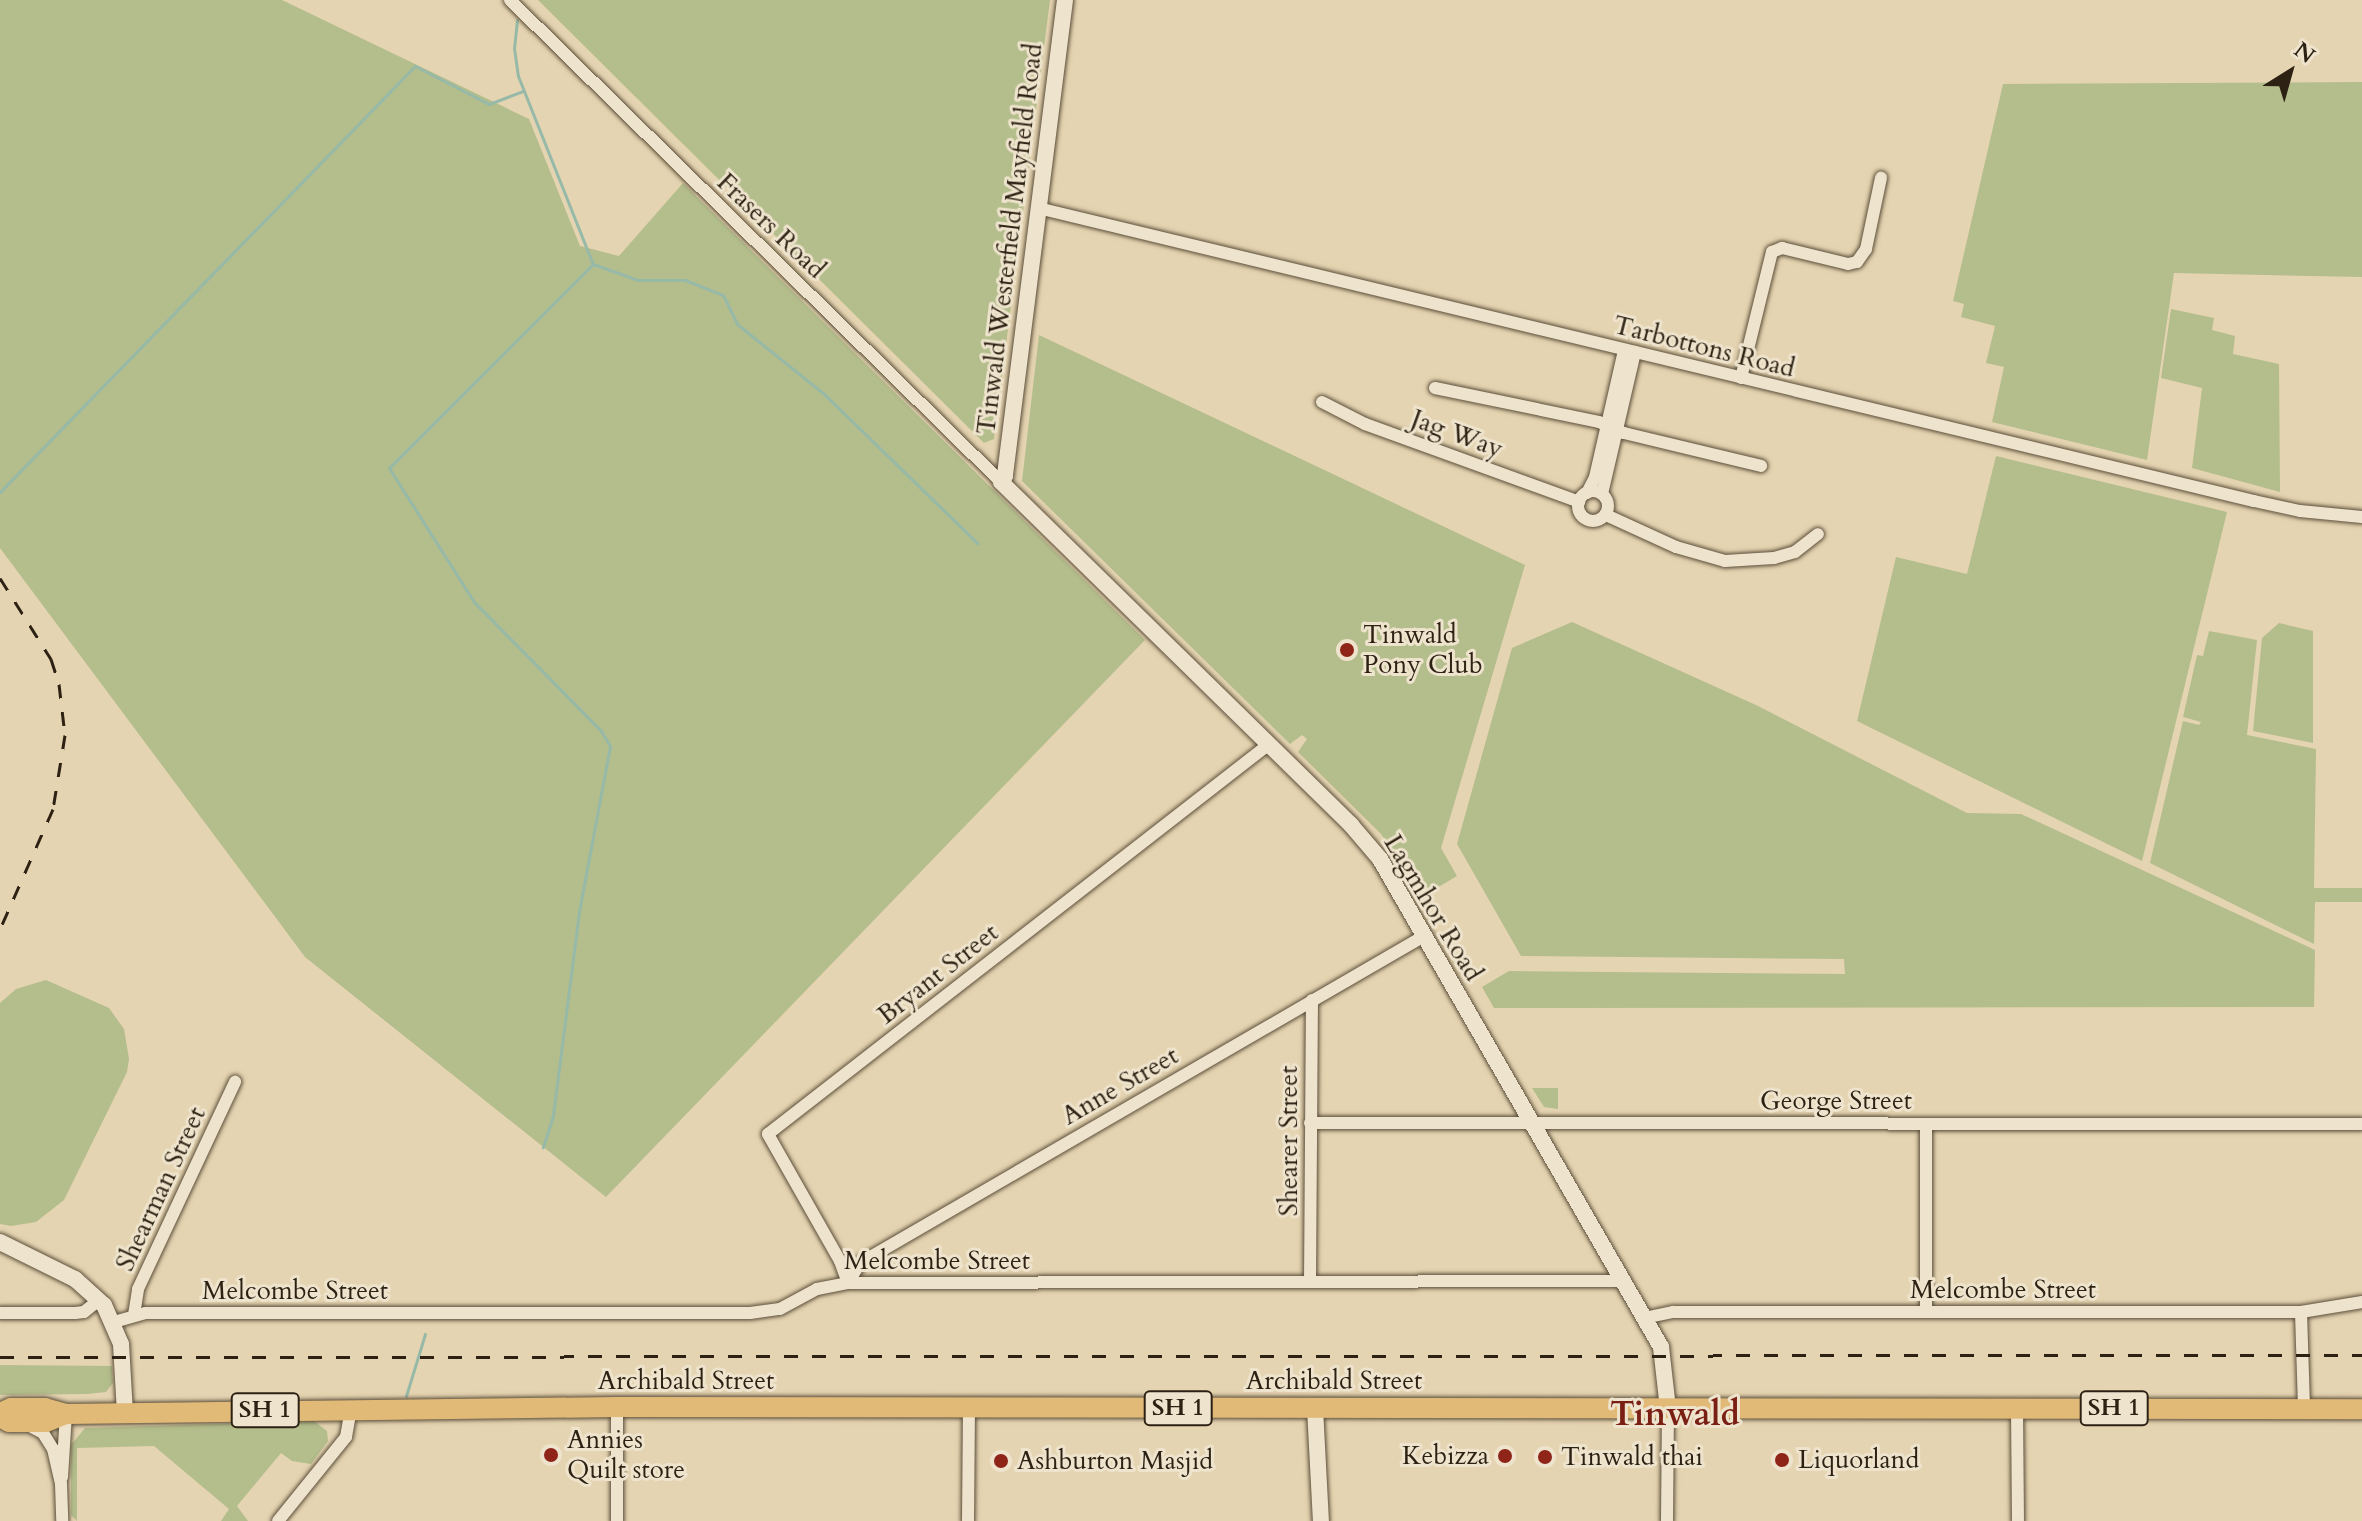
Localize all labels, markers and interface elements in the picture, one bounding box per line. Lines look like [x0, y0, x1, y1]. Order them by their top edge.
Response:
north arrow [2250, 32, 2330, 112]
text: N [2288, 35, 2321, 71]
street label: Tinwald Westerfield Mayfield Road [971, 42, 1049, 436]
street label: Frasers Road [710, 167, 832, 285]
street label: Tarbottons Road [1610, 309, 1798, 385]
street label: Jag Way [1407, 403, 1507, 465]
place label: Tinwald Pony Club [1363, 619, 1483, 680]
marker: Tinwald Pony Club [1338, 641, 1356, 659]
street label: Lagmhor Road [1377, 829, 1489, 987]
street label: Bryant Street [871, 917, 1005, 1031]
street label: Anne Street [1056, 1040, 1184, 1132]
street label: Shearer Street [1273, 1066, 1305, 1216]
street label: George Street [1760, 1085, 1912, 1117]
street label: Shearman Street [109, 1102, 213, 1276]
street label: Melcombe Street [844, 1245, 1030, 1277]
street label: Melcombe Street [1910, 1274, 2096, 1306]
street label: Melcombe Street [202, 1275, 388, 1307]
street label: Archibald Street [598, 1365, 774, 1397]
street label: Archibald Street [1246, 1365, 1422, 1397]
road number: SH 1 [1142, 1388, 1214, 1428]
road number: SH 1 [2078, 1388, 2150, 1428]
road number: SH 1 [229, 1390, 301, 1430]
district label: Tinwald [1610, 1395, 1740, 1435]
place label: Annies Quilt store [567, 1424, 685, 1486]
place label: Kebizza [1402, 1440, 1489, 1472]
place label: Tinwald thai [1561, 1441, 1703, 1473]
place label: Liquorland [1798, 1444, 1919, 1476]
place label: Ashburton Masjid [1017, 1445, 1213, 1477]
marker: Annies Quilt store [542, 1446, 560, 1464]
marker: Kebizza [1496, 1447, 1514, 1465]
marker: Tinwald thai [1536, 1448, 1554, 1466]
marker: Liquorland [1773, 1451, 1791, 1469]
marker: Ashburton Masjid [992, 1452, 1010, 1470]

